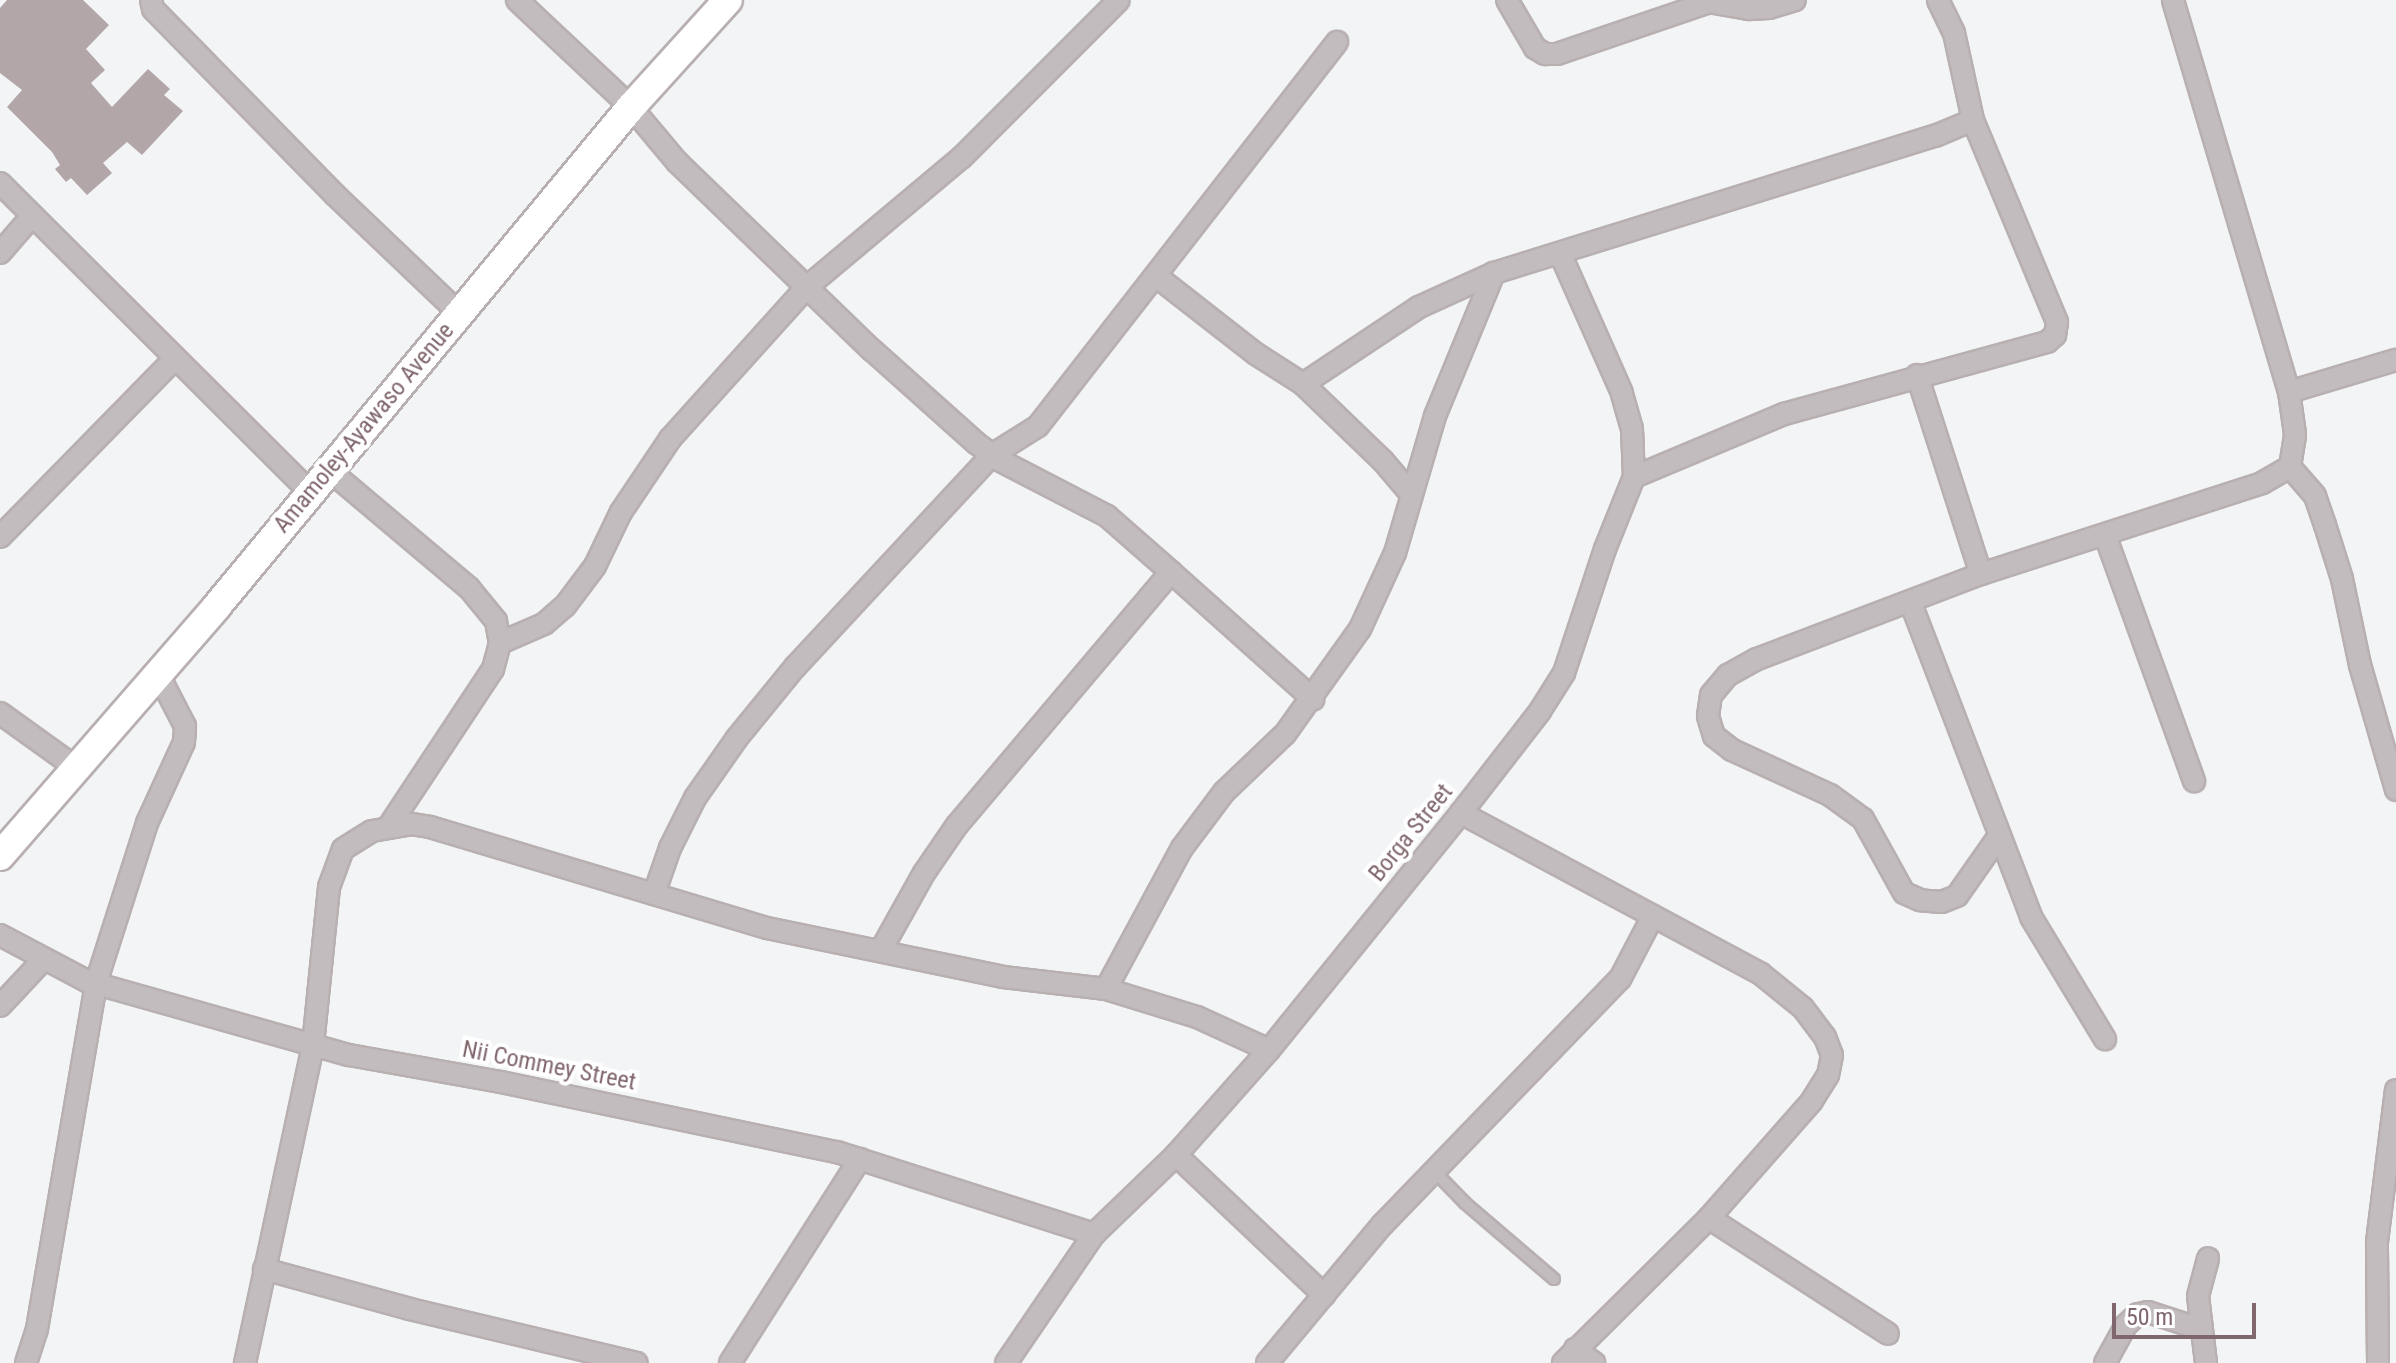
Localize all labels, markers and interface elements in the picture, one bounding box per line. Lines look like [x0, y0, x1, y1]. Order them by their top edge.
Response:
street label: Amamoley-Ayawaso Avenue [268, 317, 460, 539]
street label: Borga Street [1363, 778, 1459, 888]
street label: Nii Commey Street [460, 1035, 638, 1097]
scale bar [2116, 1287, 2260, 1337]
text: 50 m [2126, 1303, 2173, 1331]

